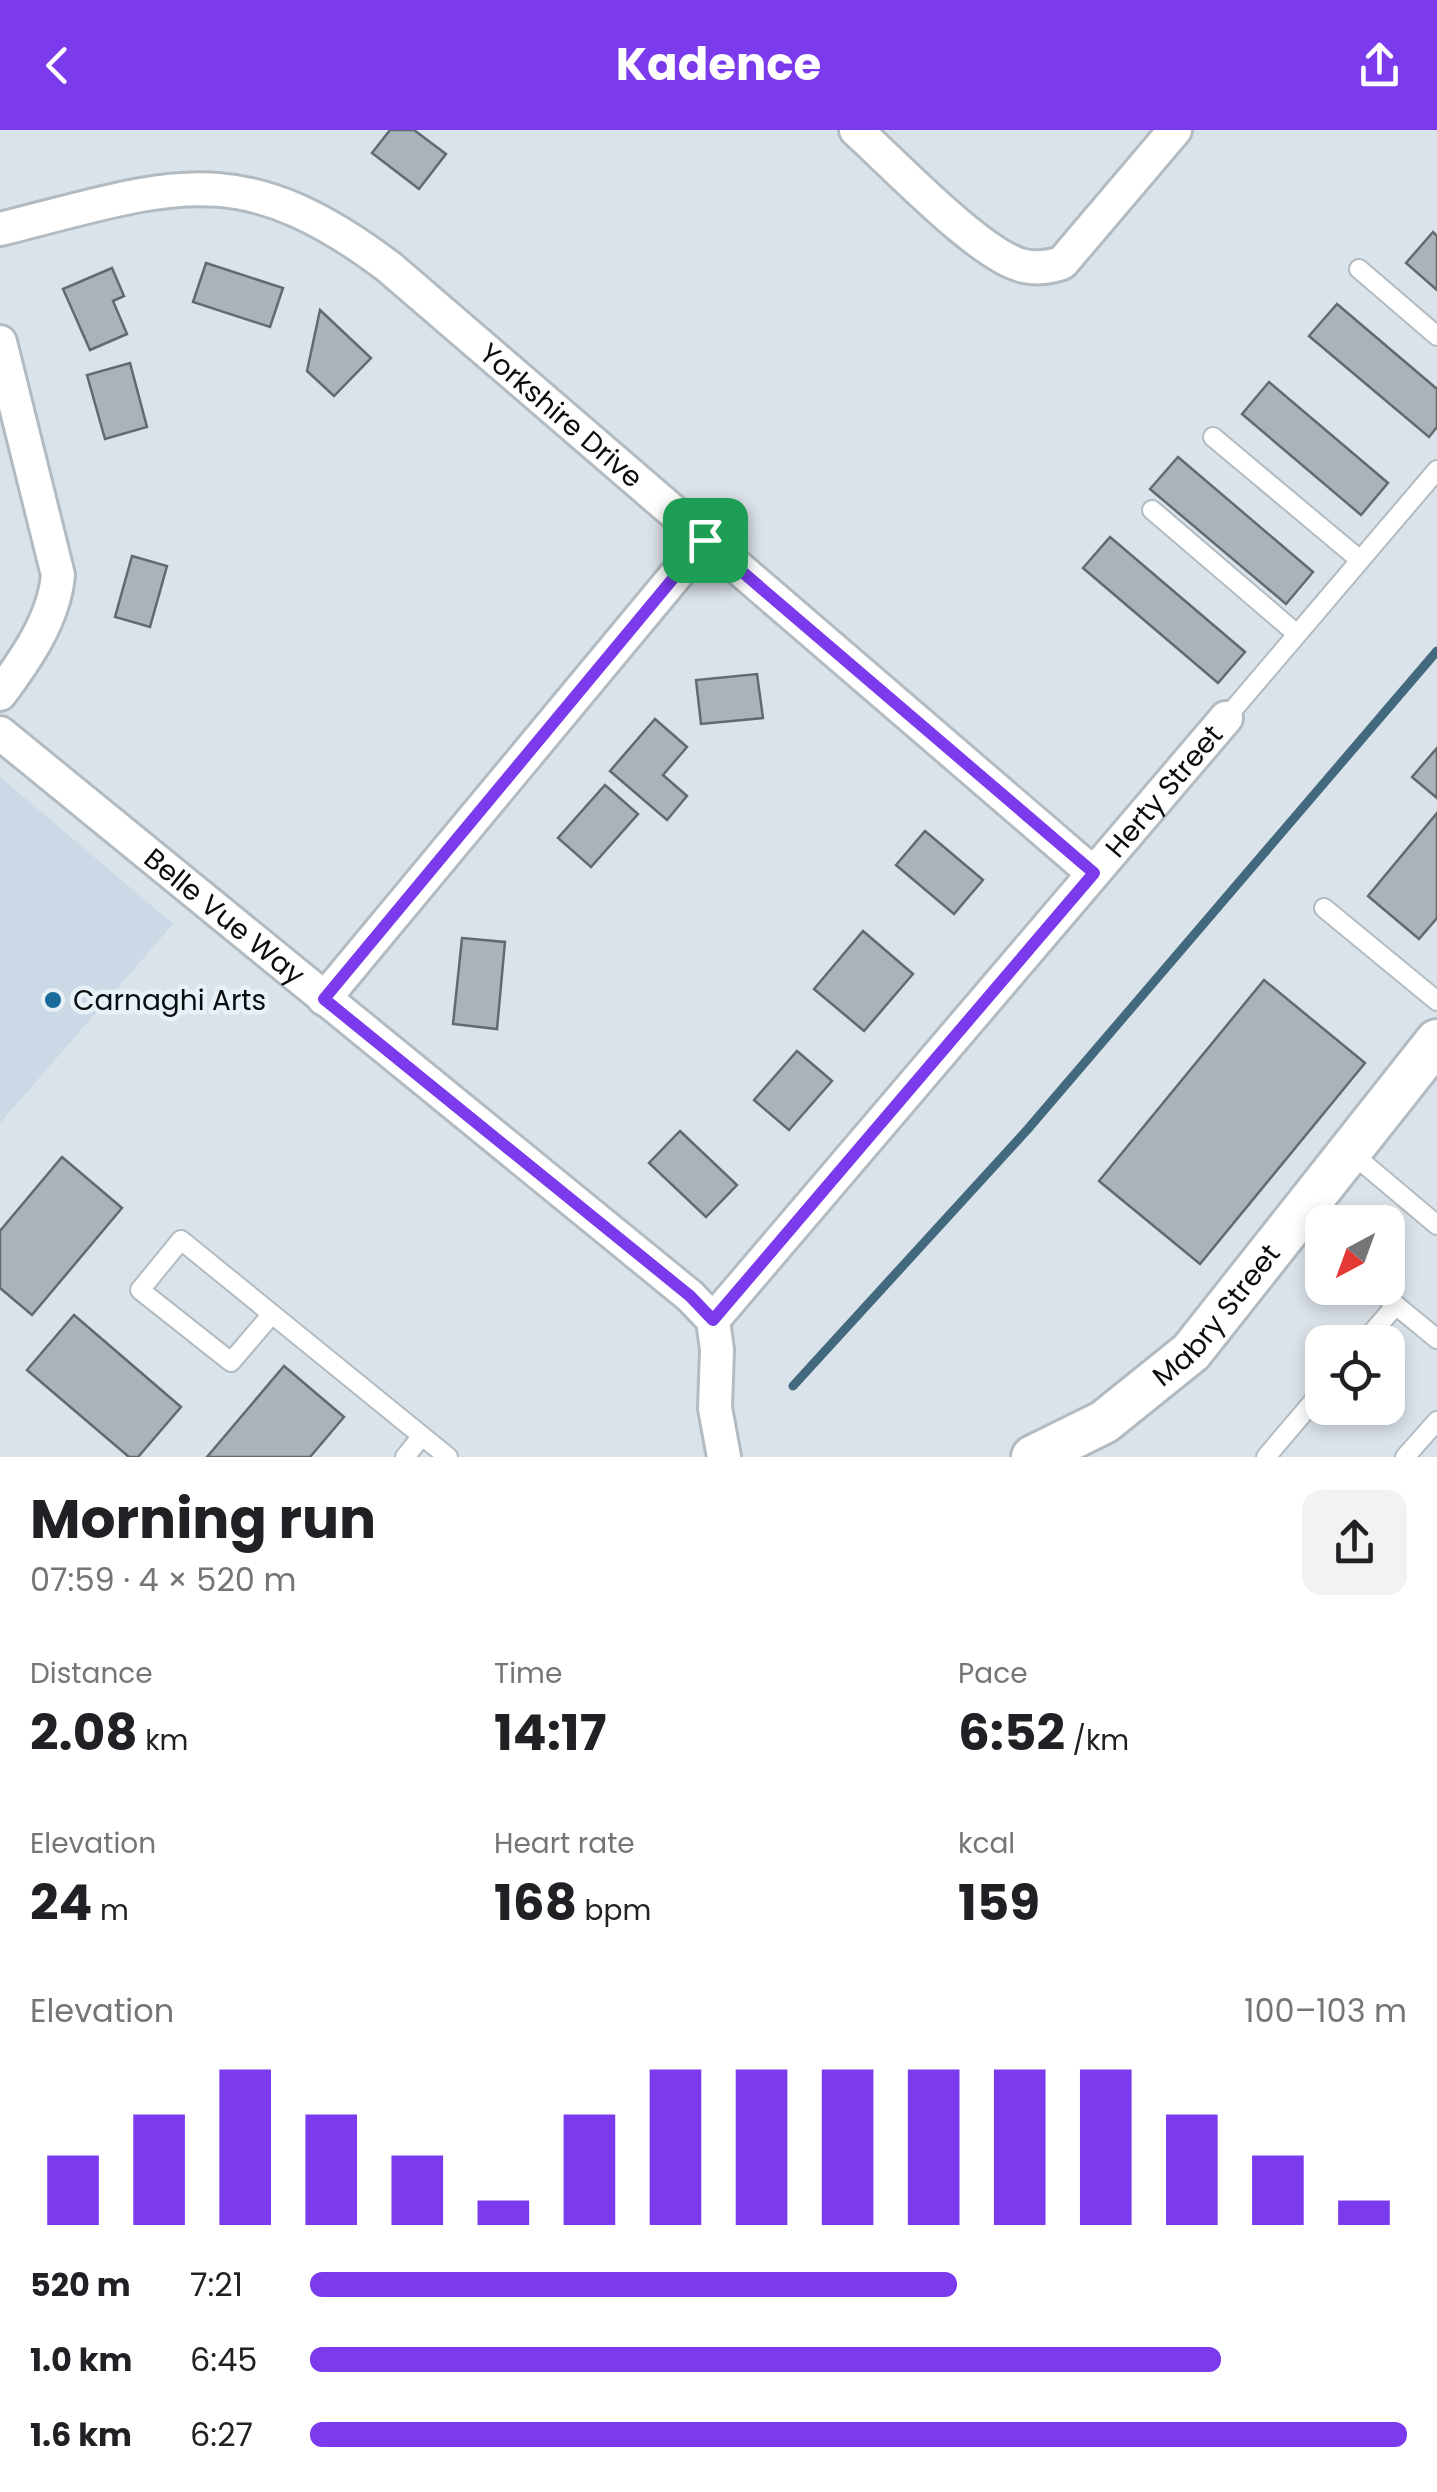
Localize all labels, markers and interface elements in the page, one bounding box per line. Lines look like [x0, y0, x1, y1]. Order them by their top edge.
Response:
text: Kadence [616, 33, 821, 96]
icon: back [30, 38, 85, 93]
icon: share [1352, 38, 1407, 93]
street label: Yorkshire Drive [471, 334, 651, 497]
pin [663, 498, 748, 583]
icon: arrive [678, 513, 733, 568]
street label: Herty Street [1097, 717, 1232, 866]
street label: Belle Vue Way [136, 839, 313, 994]
place label: Carnaghi Arts [73, 981, 266, 1020]
marker: Carnaghi Arts [42, 989, 64, 1011]
north arrow [1305, 1205, 1405, 1305]
map controls [1305, 1205, 1405, 1425]
street label: Mabry Street [1144, 1236, 1289, 1396]
button: locate [1305, 1325, 1405, 1425]
text: Morning run [30, 1480, 376, 1557]
button: share [1302, 1490, 1407, 1595]
text: 07:59 · 4 × 520 m [30, 1557, 296, 1602]
text: Distance [30, 1654, 153, 1693]
text: Time [494, 1654, 562, 1693]
text: Pace [958, 1654, 1028, 1693]
text: 2.08 [30, 1697, 138, 1768]
text: 14:17 [494, 1697, 606, 1768]
text: 6:52 [958, 1697, 1065, 1768]
text: km [138, 1721, 188, 1760]
text: /km [1065, 1721, 1129, 1760]
text: Elevation [30, 1824, 156, 1863]
text: Heart rate [494, 1824, 635, 1863]
text: kcal [958, 1824, 1015, 1863]
text: 24 [30, 1867, 92, 1938]
text: 168 [494, 1867, 577, 1938]
text: 159 [958, 1867, 1040, 1938]
text: m [92, 1891, 129, 1930]
text: bpm [577, 1891, 651, 1930]
text: Elevation [30, 1988, 174, 2033]
text: 100–103 m [1244, 1988, 1407, 2033]
text: 520 m [30, 2262, 131, 2307]
text: 7:21 [190, 2262, 243, 2307]
text: 1.0 km [30, 2337, 132, 2382]
text: 6:45 [190, 2337, 257, 2382]
text: 1.6 km [30, 2412, 132, 2457]
text: 6:27 [190, 2412, 253, 2457]

